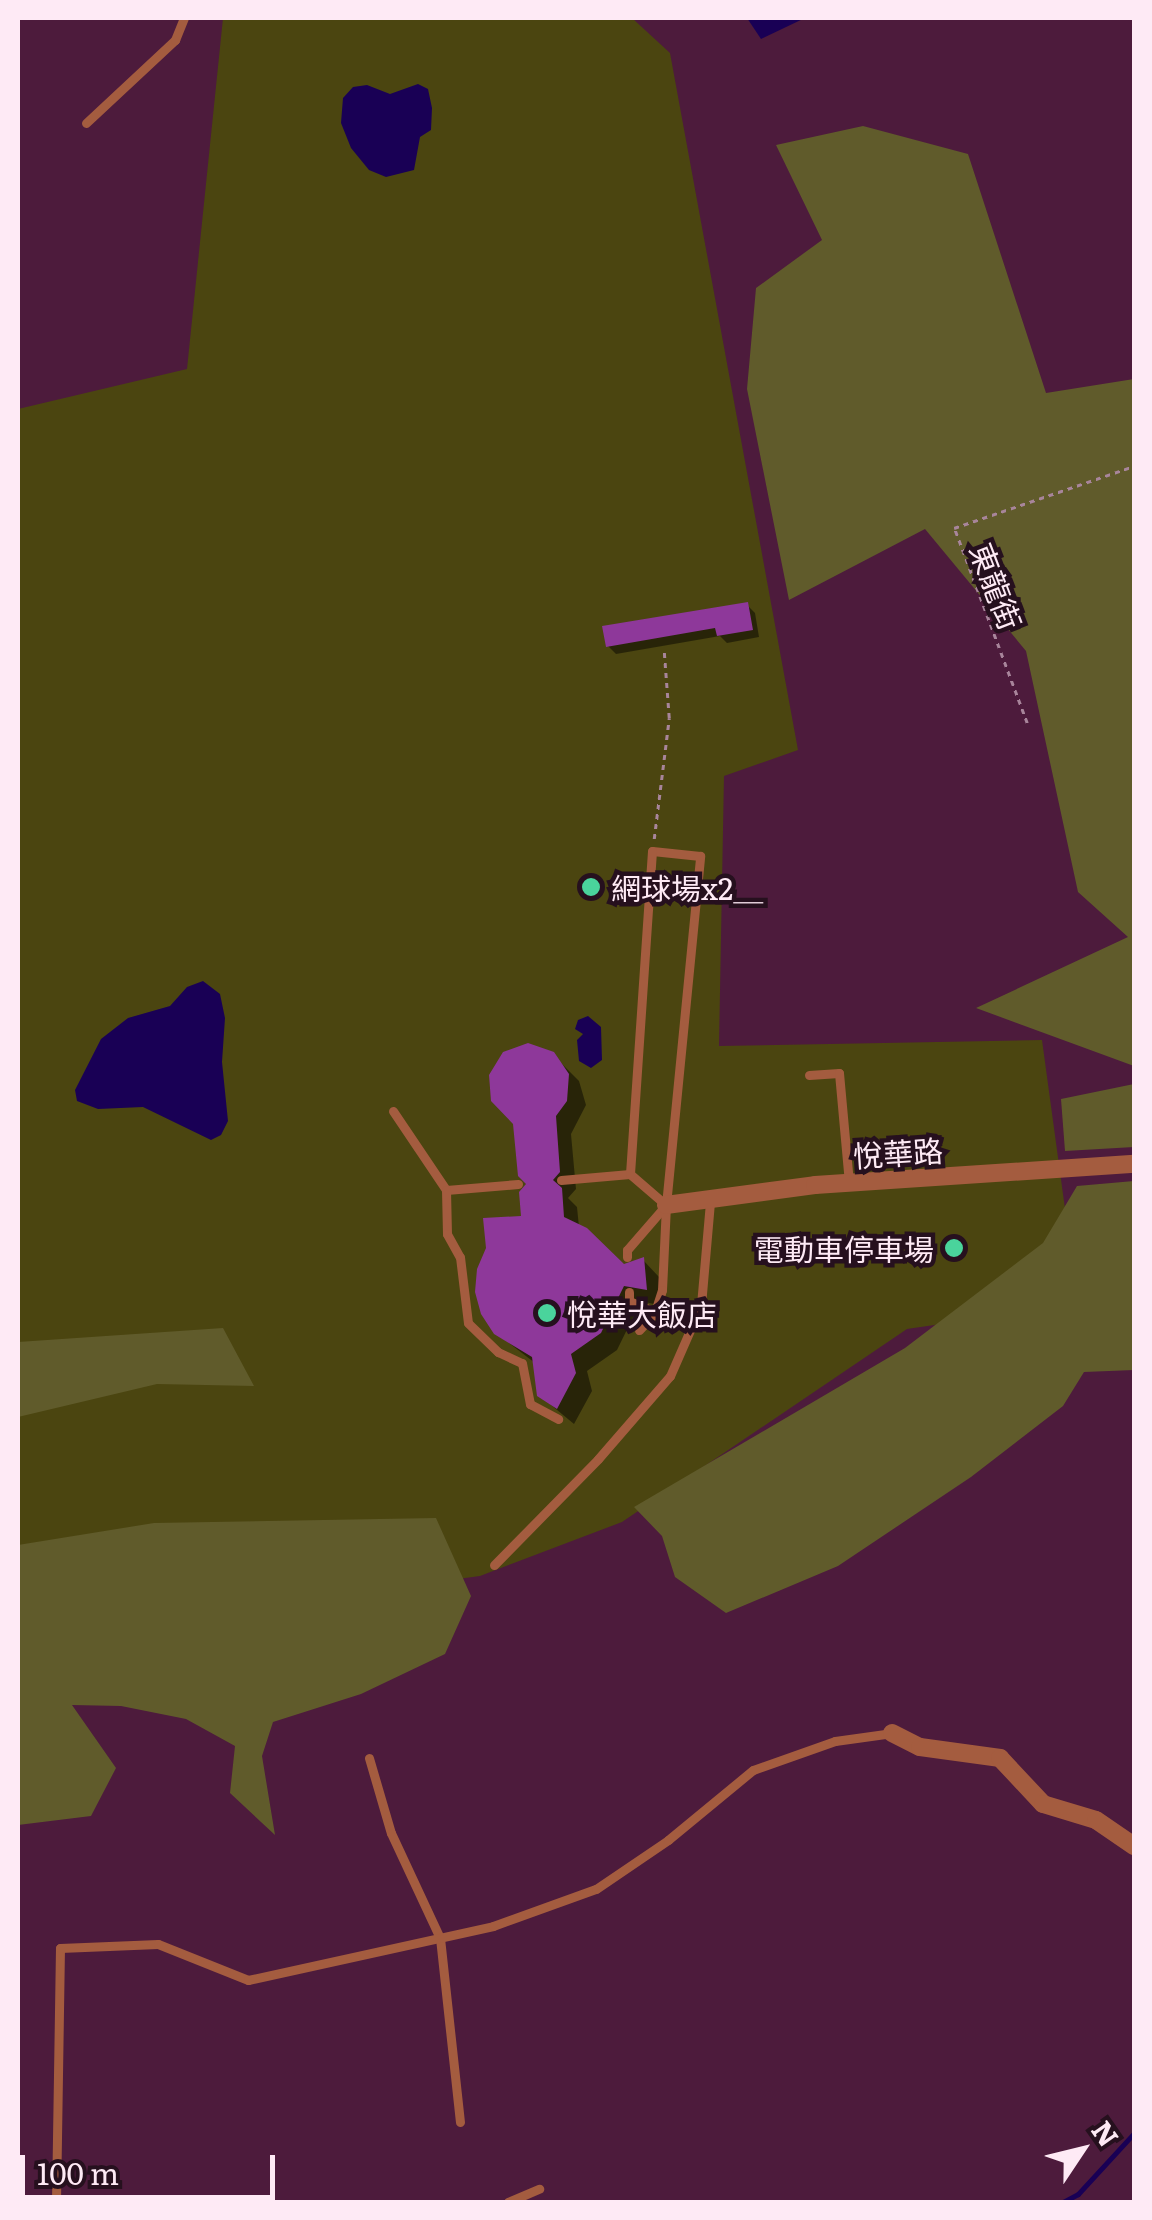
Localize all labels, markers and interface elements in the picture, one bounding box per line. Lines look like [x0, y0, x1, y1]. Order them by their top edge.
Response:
street label: 東龍街 [964, 538, 1030, 634]
place label: 網球場x2＿ [611, 869, 763, 905]
marker: 網球場x2＿ [580, 876, 602, 898]
street label: 悅華路 [852, 1131, 944, 1173]
place label: 電動車停車場 [754, 1230, 934, 1266]
marker: 電動車停車場 [943, 1237, 965, 1259]
place label: 悅華大飯店 [567, 1295, 717, 1331]
marker: 悅華大飯店 [536, 1302, 558, 1324]
north arrow [1032, 2100, 1132, 2200]
text: N [1083, 2111, 1131, 2154]
scale bar [25, 2135, 280, 2197]
text: 100 m [37, 2150, 119, 2194]

